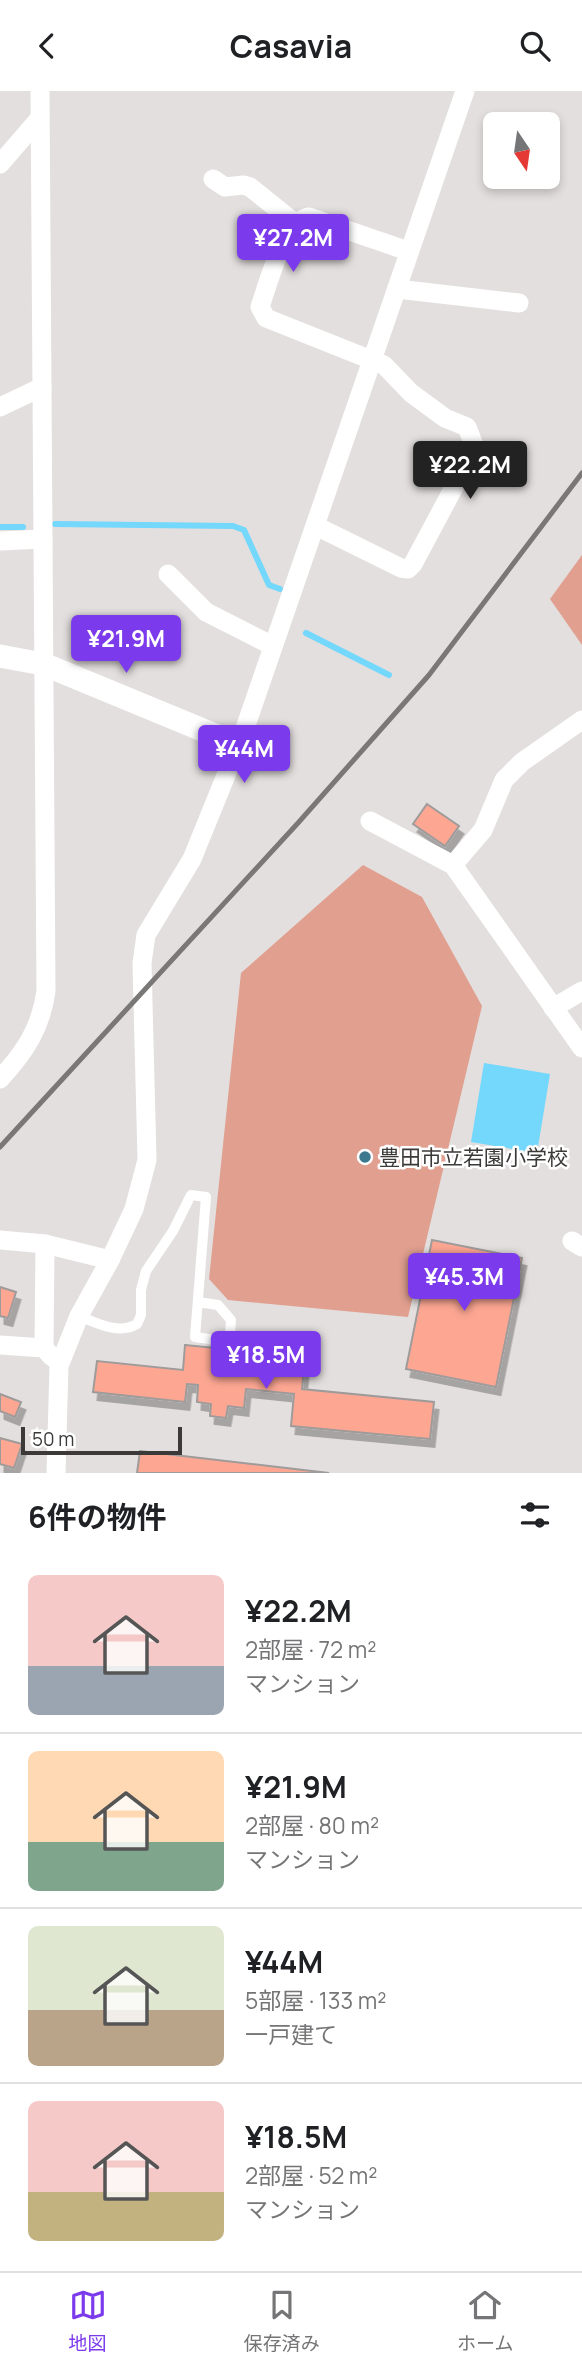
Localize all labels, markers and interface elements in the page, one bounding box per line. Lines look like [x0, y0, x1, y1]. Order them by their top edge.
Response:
text: Casavia [230, 24, 352, 68]
icon: back [28, 27, 66, 65]
icon: search [516, 27, 554, 65]
north arrow [483, 112, 560, 189]
map controls [483, 112, 560, 189]
pin: ¥27.2M [236, 215, 350, 274]
text: ¥27.2M [253, 221, 333, 253]
pin: ¥22.2M [413, 441, 527, 501]
text: ¥22.2M [429, 448, 511, 480]
pin: ¥21.9M [69, 615, 183, 675]
text: ¥21.9M [87, 622, 165, 654]
pin: ¥44M [203, 725, 285, 785]
text: ¥44M [214, 732, 274, 764]
place label: 豊田市立若園小学校 [379, 1143, 568, 1171]
marker: 豊田市立若園小学校 [357, 1149, 373, 1165]
pin: ¥45.3M [407, 1253, 521, 1313]
text: ¥45.3M [424, 1260, 504, 1292]
pin: ¥18.5M [209, 1331, 323, 1391]
text: ¥18.5M [227, 1338, 305, 1370]
scale bar [21, 1424, 182, 1456]
text: 50 m [32, 1426, 74, 1452]
text: 6件の物件 [28, 1496, 167, 1537]
icon: filters [516, 1496, 554, 1534]
text: ¥22.2M [245, 1590, 352, 1631]
icon: home [84, 1603, 168, 1687]
text: 2部屋 · 72 m² [245, 1633, 376, 1665]
text: マンション [245, 1667, 360, 1699]
text: ¥21.9M [245, 1766, 347, 1807]
icon: home [84, 1779, 168, 1863]
text: 2部屋 · 80 m² [245, 1809, 379, 1841]
text: マンション [245, 1843, 360, 1875]
text: ¥44M [245, 1941, 323, 1982]
icon: home [84, 1954, 168, 2038]
text: 5部屋 · 133 m² [245, 1984, 386, 2016]
text: 一戸建て [245, 2018, 337, 2050]
text: ¥18.5M [245, 2116, 347, 2157]
icon: home [84, 2129, 168, 2213]
text: 2部屋 · 52 m² [245, 2159, 378, 2191]
text: マンション [245, 2193, 360, 2225]
tab: 地図 [69, 2286, 107, 2356]
tab: 保存済み [244, 2286, 320, 2356]
tab: ホーム [457, 2286, 513, 2356]

